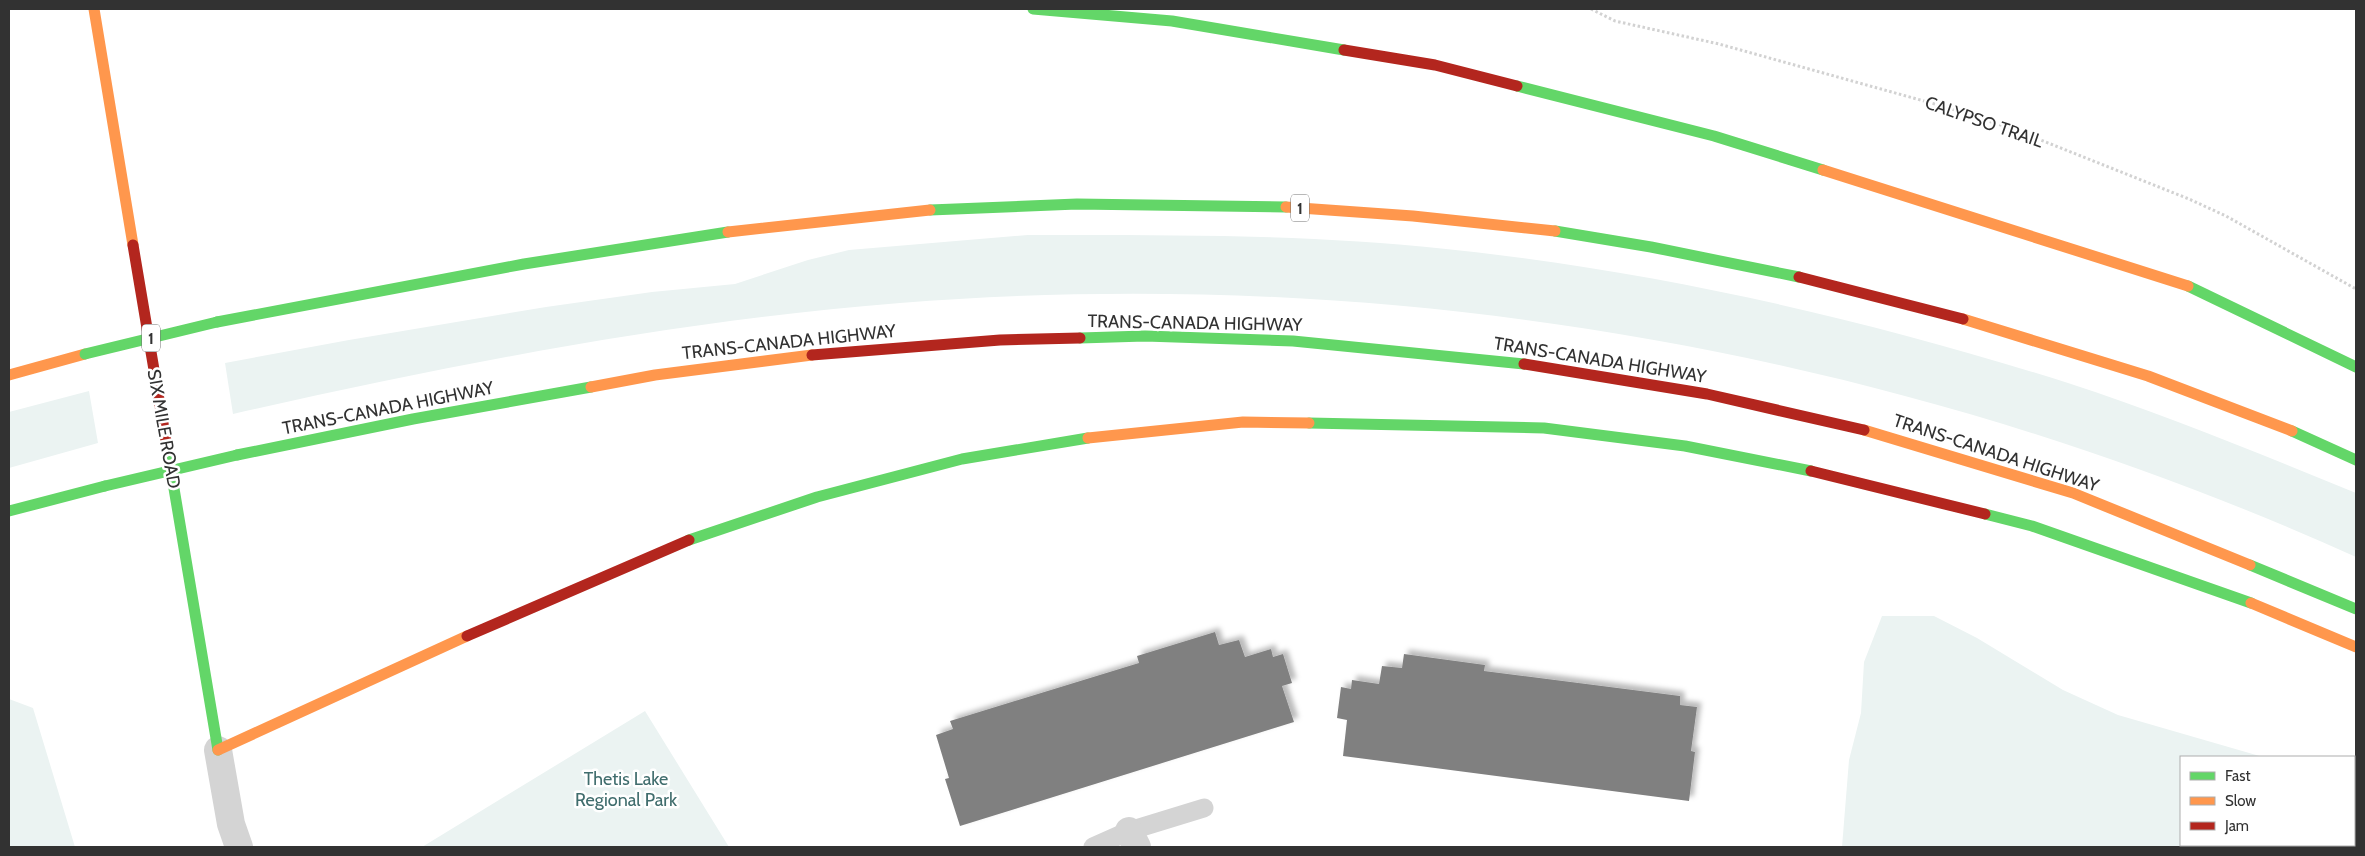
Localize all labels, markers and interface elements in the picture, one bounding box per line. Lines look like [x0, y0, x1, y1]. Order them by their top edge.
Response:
street label: CALYPSO TRAIL [1922, 91, 2046, 153]
road number: 1 [1291, 194, 1309, 222]
street label: TRANS-CANADA HIGHWAY [1087, 310, 1303, 336]
street label: TRANS-CANADA HIGHWAY [681, 320, 898, 364]
road number: 1 [142, 324, 160, 352]
street label: TRANS-CANADA HIGHWAY [1492, 332, 1709, 388]
street label: SIX MILE ROAD [143, 368, 185, 490]
street label: TRANS-CANADA HIGHWAY [280, 377, 496, 439]
street label: TRANS-CANADA HIGHWAY [1890, 409, 2102, 497]
legend [2180, 756, 2355, 846]
text: Fast [2225, 767, 2250, 785]
park label: Thetis Lake Regional Park [575, 768, 678, 811]
text: Slow [2225, 792, 2256, 810]
text: Jam [2224, 817, 2249, 835]

